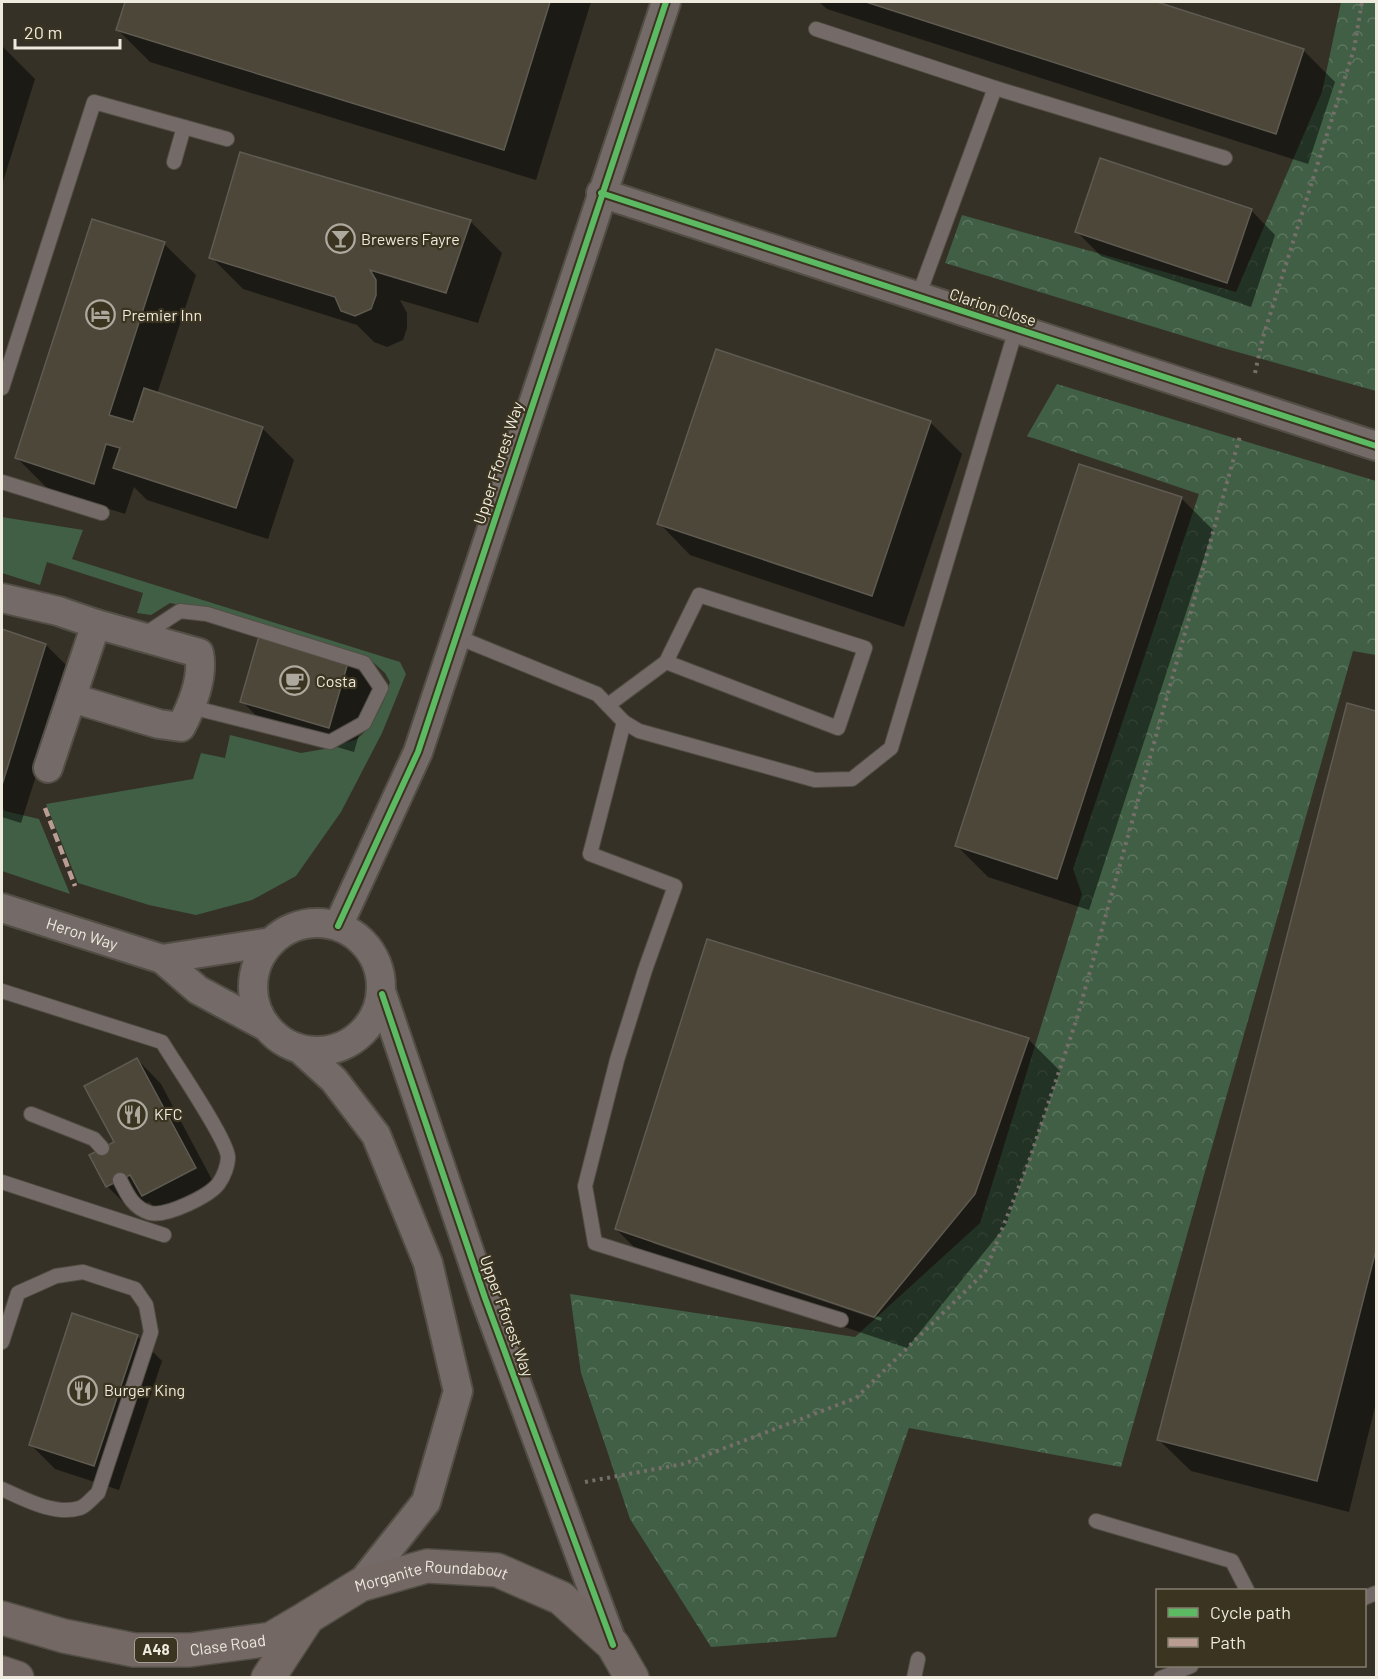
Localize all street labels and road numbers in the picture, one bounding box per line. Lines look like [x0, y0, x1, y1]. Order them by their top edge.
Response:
street label: Clarion Close [947, 284, 1039, 330]
street label: Upper Fforest Way [469, 399, 526, 527]
street label: Heron Way [44, 913, 121, 954]
street label: Upper Fforest Way [477, 1253, 538, 1380]
street label: Morganite Roundabout [352, 1556, 512, 1595]
street label: Clase Road [188, 1630, 267, 1659]
road number: A48 [135, 1638, 177, 1662]

